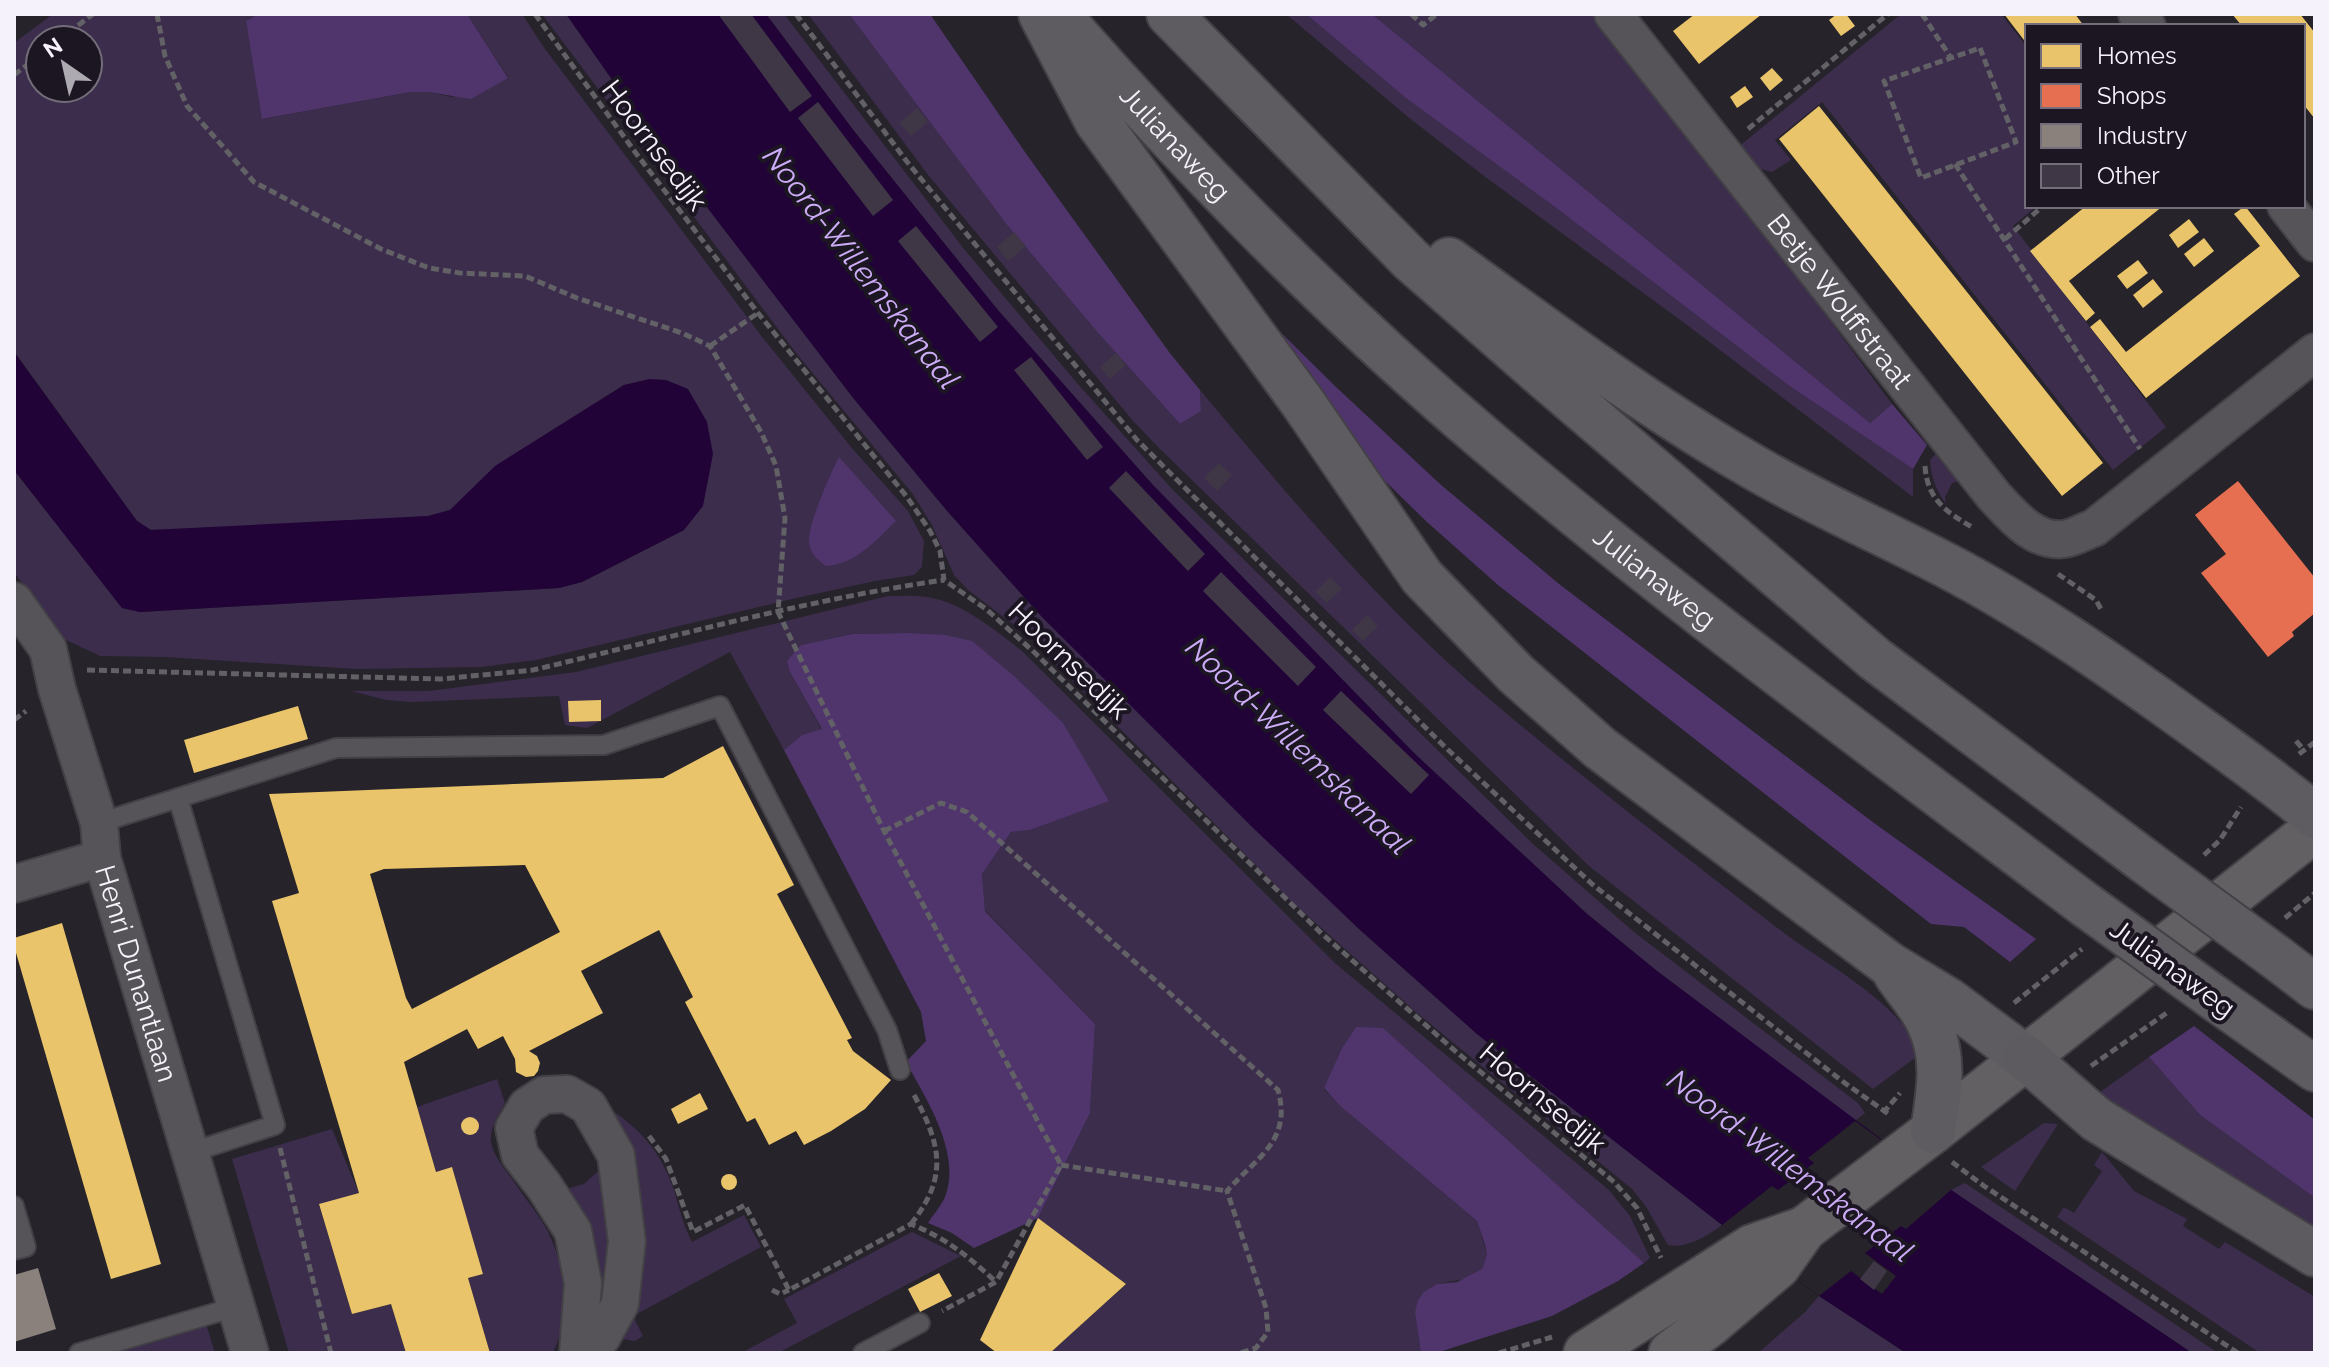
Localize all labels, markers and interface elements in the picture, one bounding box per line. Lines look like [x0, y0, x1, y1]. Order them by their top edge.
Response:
north arrow [24, 24, 104, 104]
legend [2025, 24, 2305, 208]
text: N [39, 32, 67, 63]
text: Homes [2097, 41, 2177, 70]
street label: Hoornsedijk [595, 74, 714, 217]
street label: Julianaweg [1113, 79, 1237, 208]
text: Shops [2097, 81, 2166, 110]
text: Industry [2097, 121, 2187, 150]
water label: Noord-Willemskanaal [756, 139, 967, 396]
text: Other [2097, 161, 2160, 190]
street label: Betje Wolffstraat [1760, 207, 1919, 396]
street label: Julianaweg [1587, 520, 1722, 636]
street label: Hoornsedijk [1002, 595, 1136, 726]
water label: Noord-Willemskanaal [1179, 630, 1418, 862]
street label: Henri Dunantlaan [88, 861, 184, 1086]
street label: Julianaweg [2104, 912, 2241, 1025]
street label: Hoornsedijk [1473, 1036, 1613, 1161]
water label: Noord-Willemskanaal [1661, 1062, 1920, 1269]

